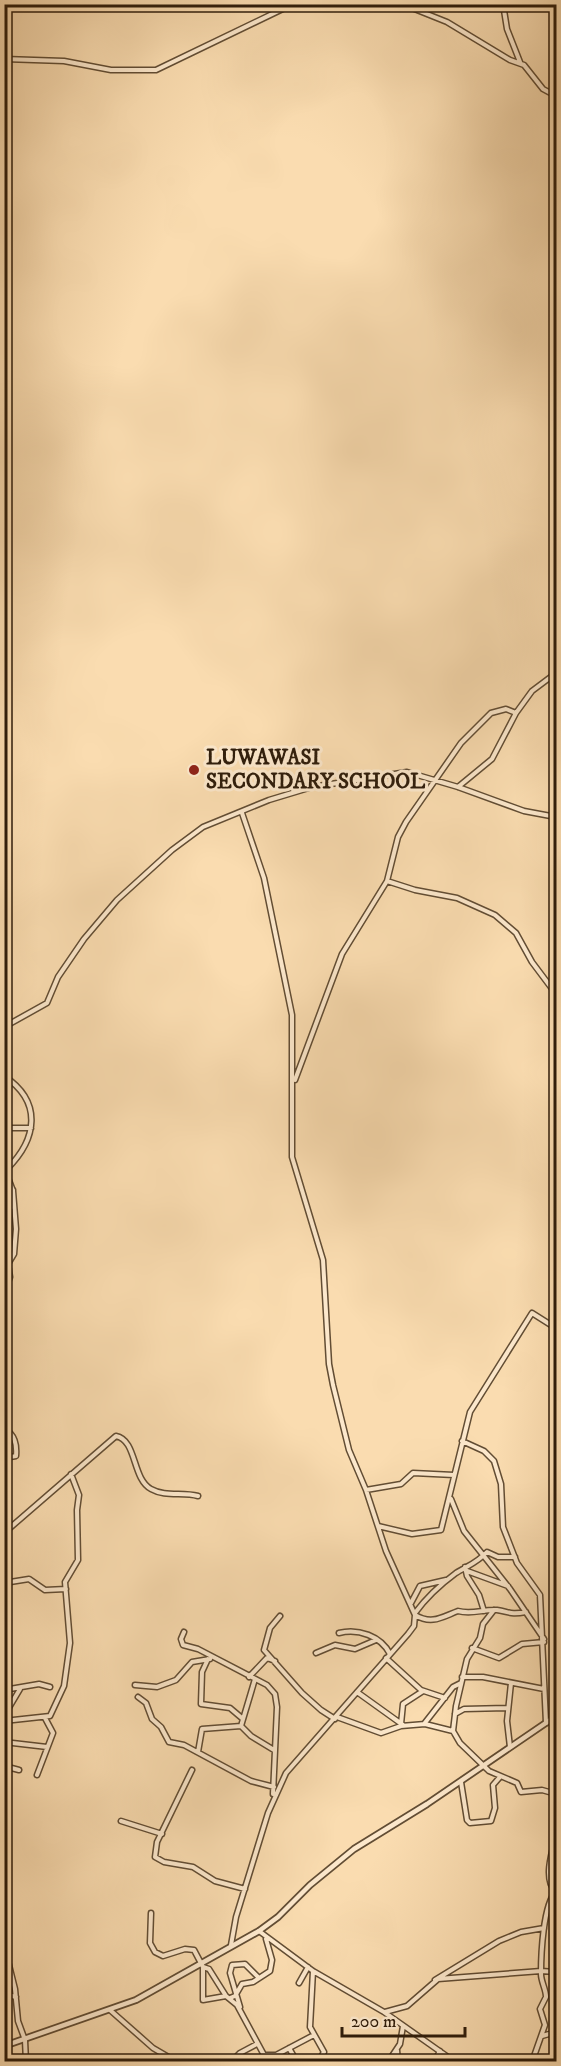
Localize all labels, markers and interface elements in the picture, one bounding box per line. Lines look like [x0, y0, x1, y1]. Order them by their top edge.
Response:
place label: LUWAWASI SECONDARY SCHOOL [206, 745, 426, 795]
marker: LUWAWASI SECONDARY SCHOOL [187, 763, 201, 777]
scale bar [342, 2000, 465, 2038]
text: 200 m [351, 2011, 397, 2033]

